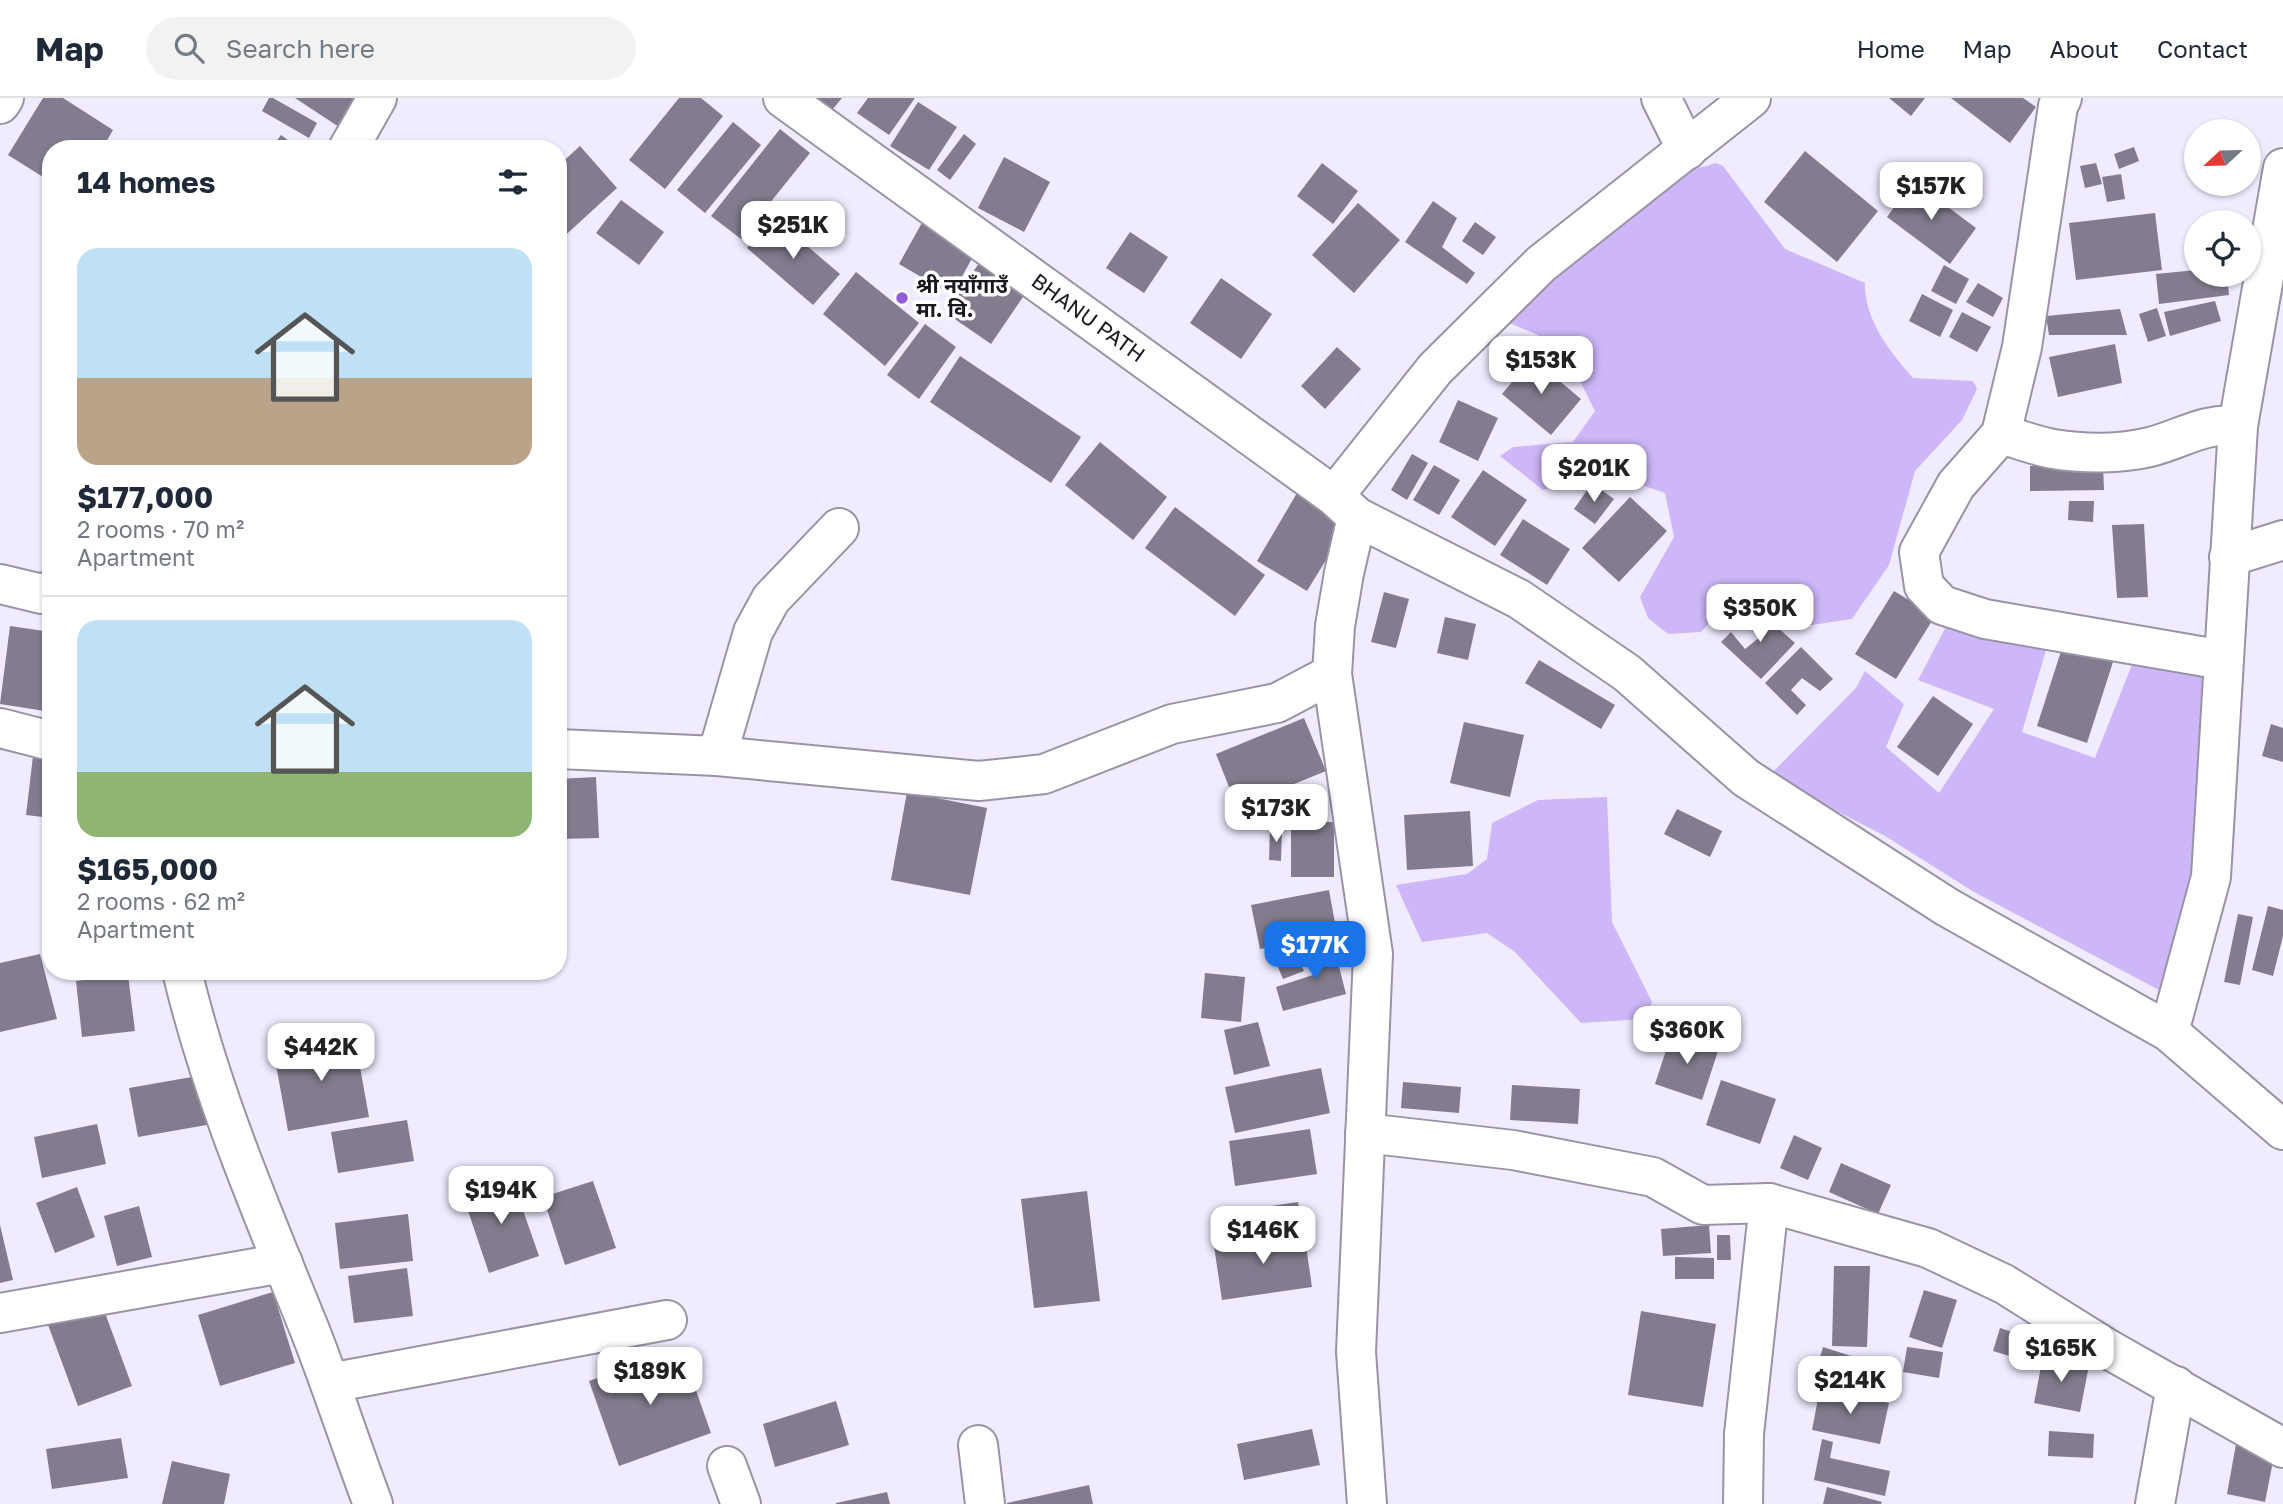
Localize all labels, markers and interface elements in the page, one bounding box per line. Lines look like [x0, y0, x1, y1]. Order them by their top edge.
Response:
search box [146, 17, 636, 80]
text: Map [35, 29, 104, 68]
icon: search [170, 29, 208, 67]
text: Search here [226, 33, 375, 64]
text: Home [1857, 34, 1925, 63]
text: Map [1963, 34, 2012, 63]
text: About [2050, 34, 2119, 63]
text: Contact [2157, 34, 2248, 63]
north arrow [2184, 119, 2261, 196]
map controls [2184, 119, 2261, 287]
pin: $157K [1882, 162, 1980, 222]
icon: filters [494, 163, 532, 201]
text: 14 homes [77, 164, 216, 200]
text: $157K [1896, 171, 1966, 199]
pin: $251K [744, 202, 842, 261]
text: $251K [757, 210, 829, 238]
button: locate [2184, 210, 2261, 287]
street label: BHANU PATH [1027, 267, 1150, 367]
place label: श्री नयाँगाउँ मा. वि. [916, 272, 1009, 322]
marker: श्री नयाँगाउँ मा. वि. [894, 290, 910, 306]
icon: home [242, 294, 368, 420]
pin: $153K [1492, 336, 1590, 396]
text: $153K [1505, 345, 1577, 373]
pin: $201K [1545, 444, 1643, 504]
text: $201K [1558, 453, 1630, 481]
text: $177,000 [77, 479, 213, 515]
text: 2 rooms · 70 m² [77, 515, 244, 543]
text: Apartment [77, 543, 195, 571]
pin: $350K [1711, 584, 1809, 644]
text: $350K [1722, 593, 1798, 621]
icon: home [242, 666, 368, 792]
pin: $173K [1227, 784, 1325, 844]
text: $173K [1241, 793, 1311, 821]
text: $165,000 [77, 851, 218, 887]
text: 2 rooms · 62 m² [77, 887, 245, 915]
text: Apartment [77, 915, 195, 943]
pin: $177K [1266, 922, 1364, 981]
text: $177K [1280, 930, 1350, 958]
pin: $360K [1638, 1006, 1736, 1066]
text: $360K [1649, 1015, 1725, 1043]
pin: $442K [272, 1024, 370, 1083]
text: $442K [284, 1032, 358, 1060]
pin: $194K [452, 1166, 550, 1226]
text: $194K [465, 1175, 537, 1203]
pin: $146K [1214, 1206, 1312, 1266]
text: $146K [1227, 1215, 1299, 1243]
pin: $165K [2012, 1324, 2110, 1384]
text: $165K [2025, 1333, 2097, 1361]
pin: $189K [601, 1348, 699, 1407]
text: $189K [613, 1356, 687, 1384]
pin: $214K [1801, 1356, 1899, 1416]
text: $214K [1814, 1365, 1886, 1393]

